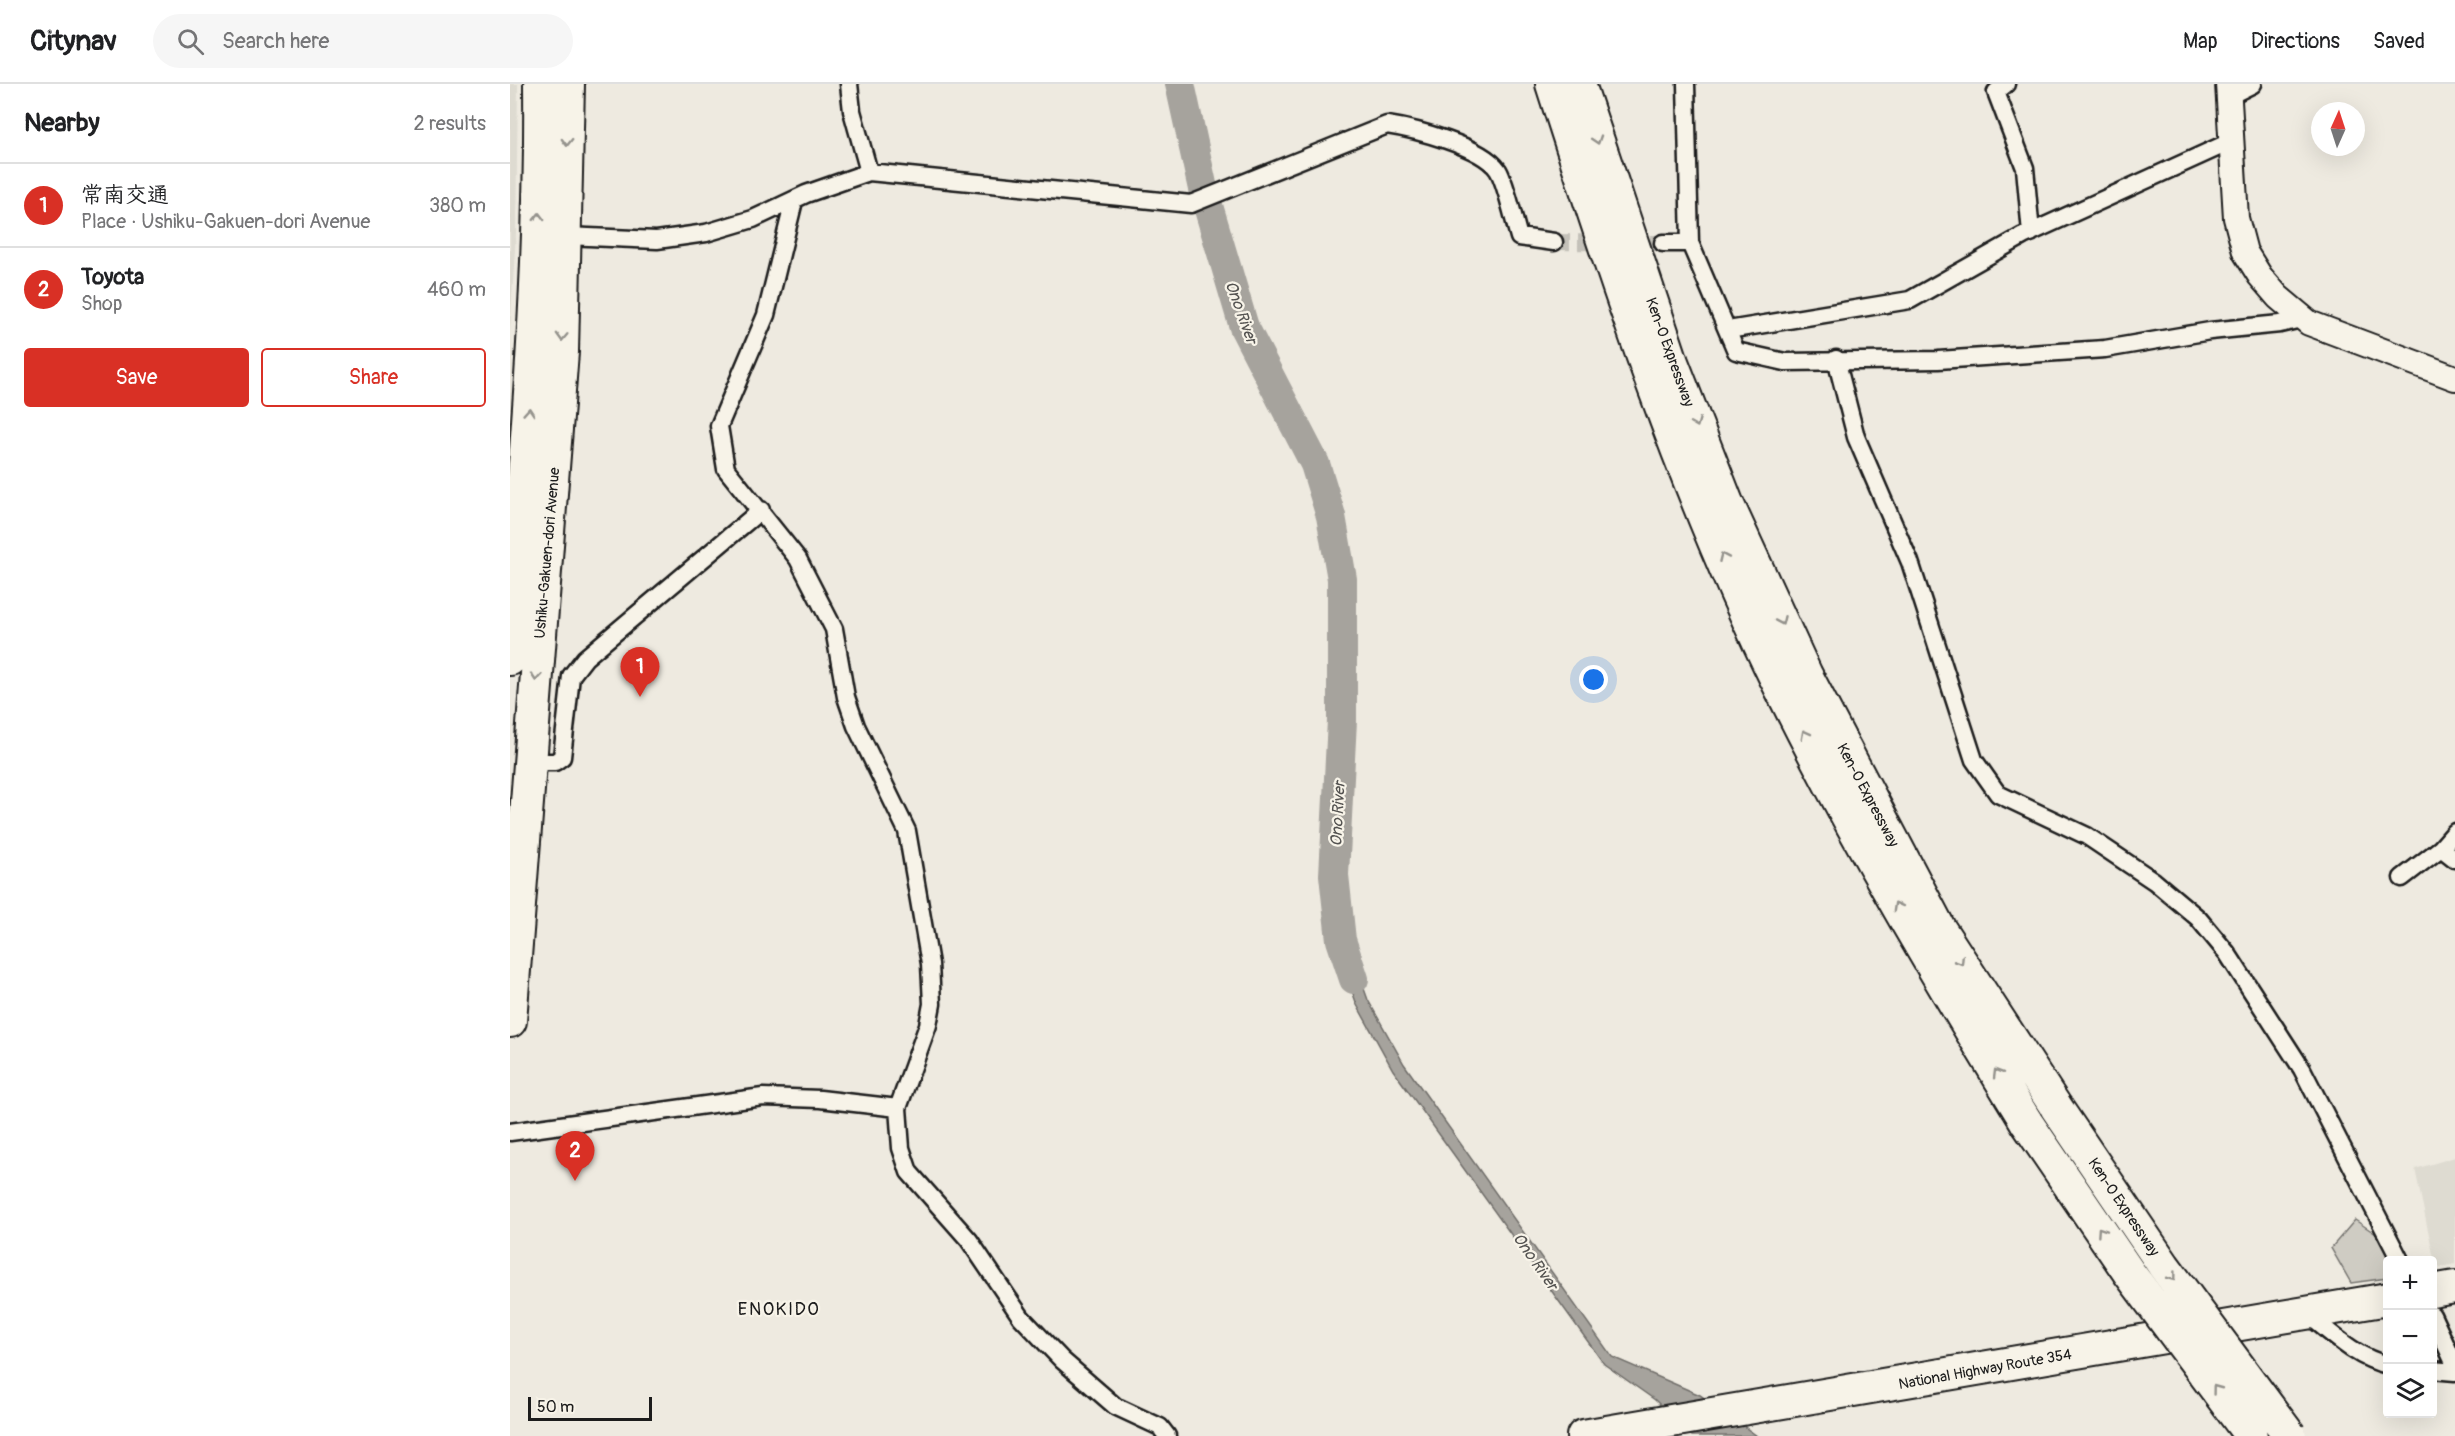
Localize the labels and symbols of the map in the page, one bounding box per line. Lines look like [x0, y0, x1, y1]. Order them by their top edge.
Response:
north arrow [2311, 102, 2365, 156]
one-way arrow [1590, 134, 1602, 145]
one-way arrow [561, 138, 573, 147]
one-way arrow [533, 213, 545, 222]
water label: Ono River [1221, 278, 1262, 348]
street label: Ken-O Expressway [1641, 295, 1698, 410]
one-way arrow [556, 333, 569, 342]
one-way arrow [522, 407, 535, 416]
one-way arrow [1689, 417, 1701, 428]
street label: Ushiku-Gakuen-dori Avenue [531, 466, 565, 639]
one-way arrow [1718, 553, 1730, 564]
one-way arrow [1774, 615, 1786, 626]
pin: 1 [620, 648, 660, 697]
your location [1579, 665, 1608, 694]
one-way arrow [530, 673, 543, 682]
one-way arrow [1801, 730, 1812, 740]
street label: Ken-O Expressway [1832, 740, 1903, 851]
water label: Ono River [1326, 779, 1350, 847]
one-way arrow [1893, 901, 1904, 912]
one-way arrow [1952, 955, 1964, 965]
one-way arrow [1992, 1069, 2004, 1079]
pin: 2 [556, 1132, 594, 1181]
street label: Ken-O Expressway [2084, 1154, 2164, 1261]
one-way arrow [2098, 1227, 2109, 1238]
water label: Ono River [1508, 1229, 1563, 1296]
one-way arrow [2164, 1270, 2175, 1281]
district label: ENOKIDO [738, 1298, 820, 1321]
street label: National Highway Route 354 [1897, 1345, 2073, 1394]
one-way arrow [2212, 1385, 2223, 1396]
scale bar [528, 1394, 652, 1422]

